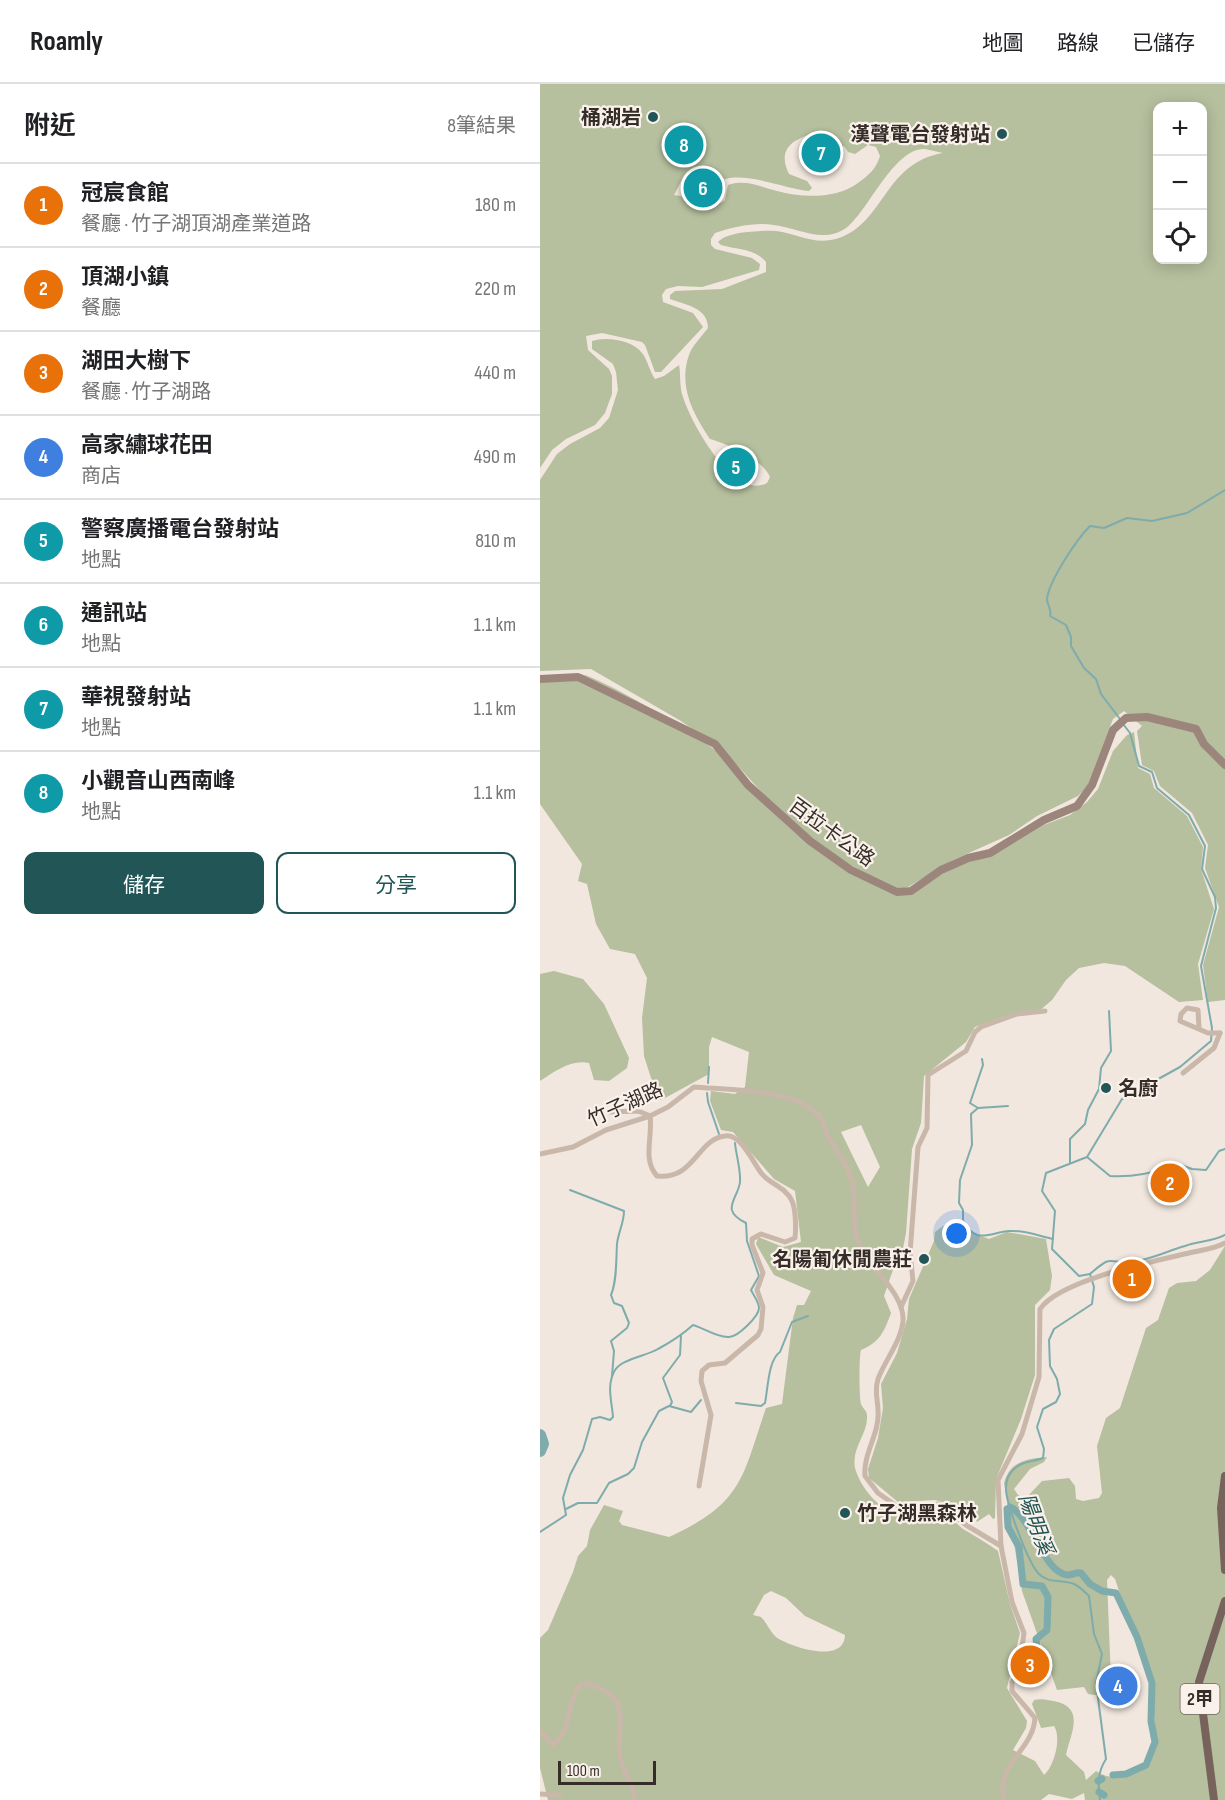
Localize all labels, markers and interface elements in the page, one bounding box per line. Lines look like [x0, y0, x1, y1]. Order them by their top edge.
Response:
text: Roamly [30, 25, 103, 58]
text: 地圖 [982, 31, 1024, 56]
text: 路線 [1057, 31, 1099, 56]
text: 已儲存 [1132, 31, 1195, 56]
map controls [1153, 102, 1207, 264]
button: + [1153, 102, 1207, 156]
place label: 桶湖岩 [581, 106, 641, 130]
marker: 桶湖岩 [646, 110, 660, 124]
text: 附近 [24, 111, 76, 142]
text: 8筆結果 [447, 114, 516, 138]
pin: 8 [664, 122, 704, 168]
place label: 漢聲電台發射站 [850, 123, 990, 147]
marker: 漢聲電台發射站 [995, 127, 1009, 141]
pin: 7 [802, 130, 840, 176]
button: − [1153, 156, 1207, 210]
pin: 6 [684, 166, 722, 210]
text: 冠宸食館 [81, 180, 169, 207]
text: 1 [40, 193, 47, 217]
text: 180 m [475, 193, 516, 217]
button: locate [1153, 210, 1207, 264]
text: 餐廳 · 竹子湖頂湖產業道路 [81, 212, 311, 236]
text: 頂湖小鎮 [81, 264, 169, 291]
text: 2 [39, 277, 48, 301]
text: 220 m [475, 277, 516, 301]
text: 餐廳 [81, 296, 121, 320]
text: 湖田大樹下 [81, 348, 191, 375]
text: 3 [39, 361, 48, 385]
text: 440 m [474, 361, 516, 385]
text: 餐廳 · 竹子湖路 [81, 380, 211, 404]
text: 高家繡球花田 [81, 432, 213, 459]
pin: 5 [716, 444, 756, 490]
text: 4 [39, 445, 48, 469]
text: 490 m [474, 445, 516, 469]
text: 商店 [81, 464, 121, 488]
text: 警察廣播電台發射站 [81, 516, 279, 543]
text: 5 [39, 529, 48, 553]
text: 810 m [475, 529, 516, 553]
text: 地點 [81, 548, 121, 572]
text: 通訊站 [81, 600, 147, 627]
text: 6 [39, 613, 48, 637]
text: 1.1 km [474, 613, 516, 637]
text: 地點 [81, 632, 121, 656]
text: 華視發射站 [81, 684, 191, 711]
text: 7 [39, 697, 48, 721]
text: 1.1 km [474, 697, 516, 721]
text: 地點 [81, 716, 121, 740]
text: 小觀音山西南峰 [81, 768, 235, 795]
text: 8 [39, 781, 48, 805]
text: 1.1 km [474, 781, 516, 805]
street label: 百拉卡公路 [784, 794, 879, 872]
text: 地點 [81, 800, 121, 824]
button: 儲存 [24, 852, 264, 914]
button: 分享 [276, 852, 516, 914]
place label: 名廚 [1118, 1077, 1158, 1101]
street label: 竹子湖路 [584, 1078, 667, 1132]
marker: 名廚 [1099, 1081, 1113, 1095]
pin: 2 [1150, 1160, 1190, 1206]
your location [942, 1219, 971, 1248]
place label: 名陽匍休閒農莊 [772, 1248, 912, 1272]
marker: 名陽匍休閒農莊 [917, 1252, 931, 1266]
pin: 1 [1112, 1256, 1152, 1302]
water label: 陽明溪 [1013, 1490, 1059, 1561]
place label: 竹子湖黑森林 [857, 1502, 977, 1526]
marker: 竹子湖黑森林 [838, 1506, 852, 1520]
pin: 3 [1010, 1642, 1050, 1688]
pin: 4 [1098, 1664, 1138, 1708]
road number: 2甲 [1180, 1684, 1220, 1714]
scale bar [558, 1758, 656, 1786]
text: 100 m [567, 1762, 600, 1781]

